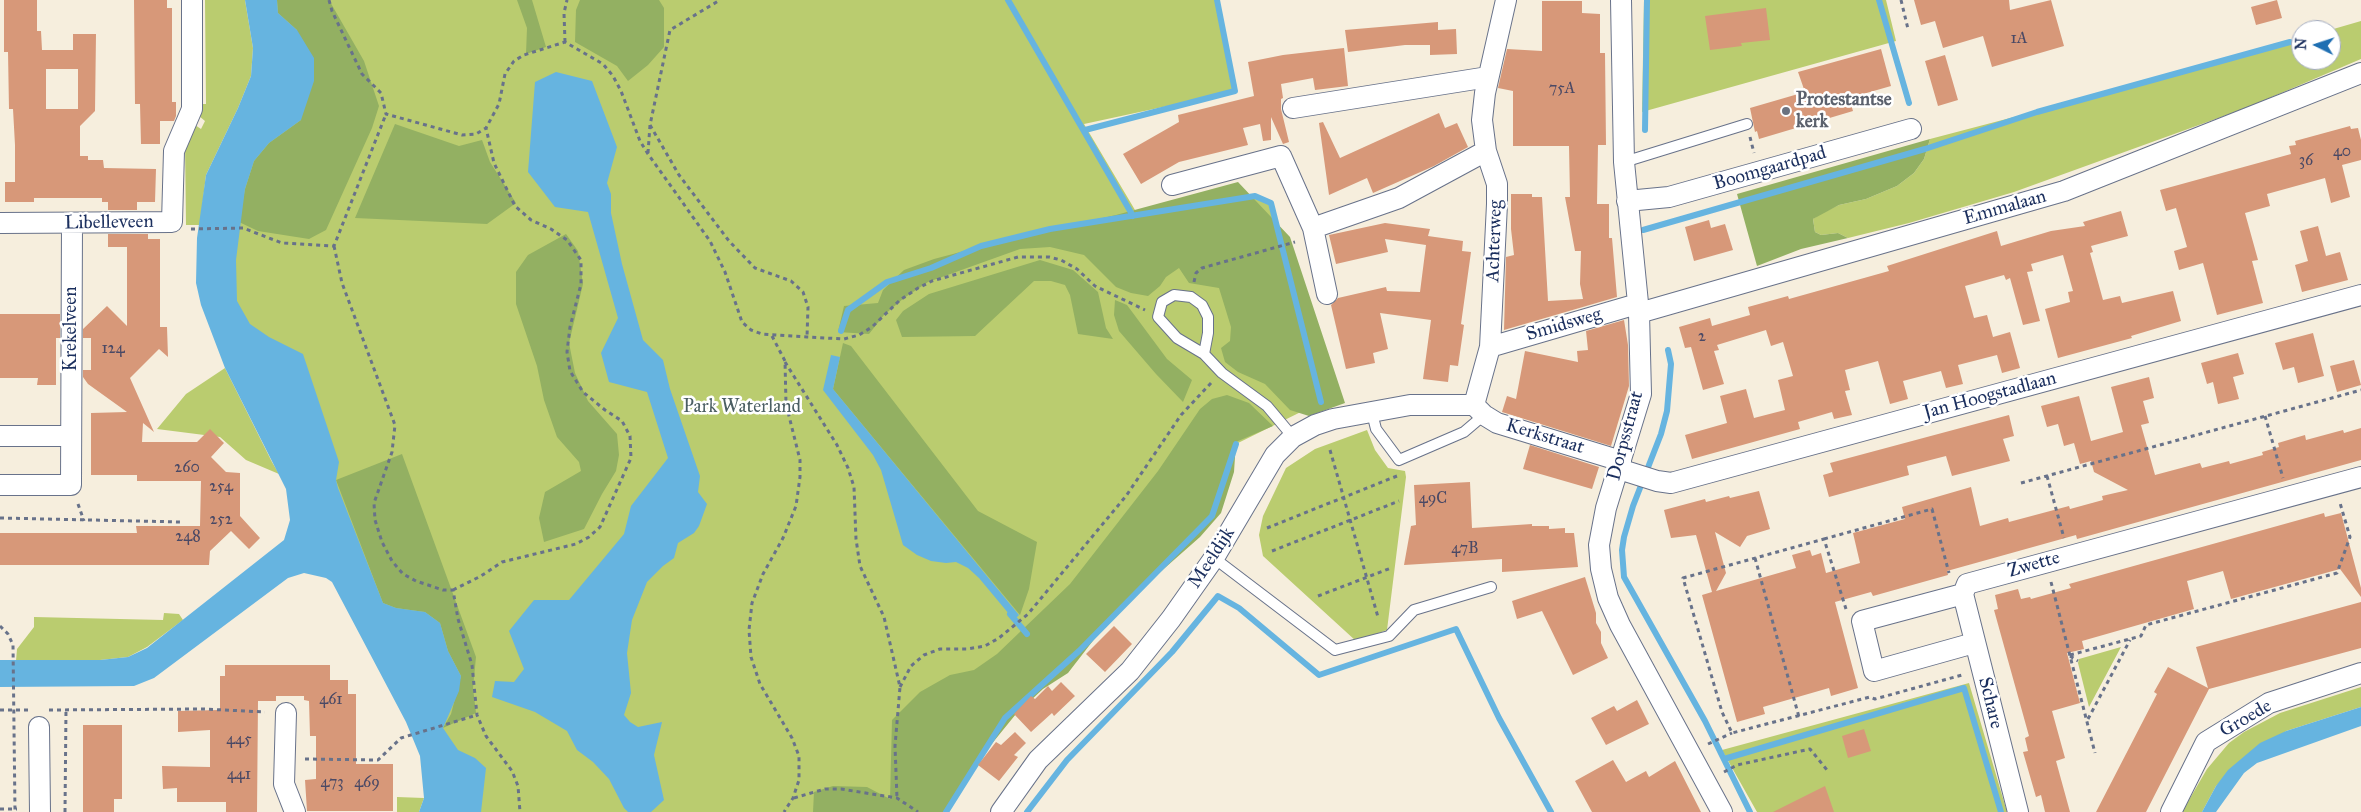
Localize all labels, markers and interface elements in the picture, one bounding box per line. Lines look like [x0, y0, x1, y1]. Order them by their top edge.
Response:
north arrow [2291, 20, 2341, 70]
house number: 1A [2010, 29, 2028, 49]
text: N [2293, 37, 2310, 51]
house number: 75A [1549, 79, 1575, 99]
place label: Protestantse kerk [1796, 89, 1892, 133]
marker: Protestantse kerk [1780, 105, 1792, 117]
street label: Boomgaardpad [1711, 142, 1829, 196]
house number: 40 [2333, 142, 2351, 162]
house number: 36 [2299, 151, 2313, 171]
street label: Emmalaan [1961, 185, 2049, 231]
street label: Achterweg [1482, 200, 1508, 282]
street label: Libelleveen [64, 211, 154, 235]
street label: Krekelveen [60, 287, 82, 371]
street label: Smidsweg [1524, 303, 1604, 347]
house number: 2 [1698, 327, 1706, 347]
house number: 124 [101, 339, 125, 359]
street label: Jan Hoogstadlaan [1921, 367, 2059, 425]
street label: Dorpsstraat [1603, 389, 1649, 483]
park label: Park Waterland [683, 396, 801, 418]
street label: Kerkstraat [1503, 414, 1587, 460]
house number: 260 [174, 458, 200, 478]
house number: 254 [209, 477, 233, 497]
house number: 49C [1419, 489, 1447, 509]
house number: 252 [209, 510, 233, 530]
street label: Meeldijk [1184, 523, 1240, 593]
house number: 248 [175, 527, 201, 547]
house number: 47B [1451, 539, 1479, 559]
street label: Zwette [2005, 547, 2063, 583]
street label: Schare [1973, 675, 2007, 731]
house number: 461 [319, 690, 343, 710]
street label: Groede [2216, 695, 2276, 743]
house number: 445 [226, 730, 252, 750]
house number: 441 [227, 765, 251, 785]
house number: 473 [320, 773, 344, 793]
house number: 469 [354, 773, 380, 793]

